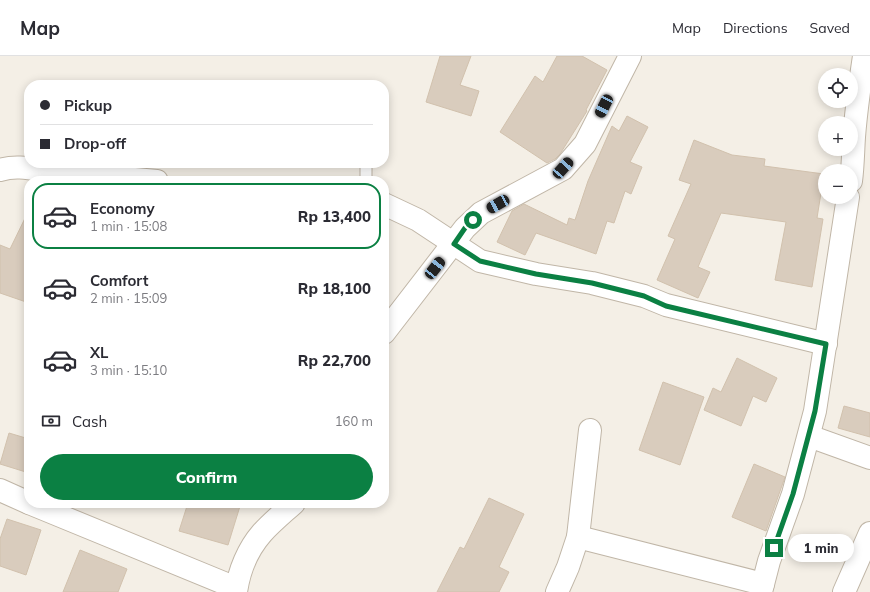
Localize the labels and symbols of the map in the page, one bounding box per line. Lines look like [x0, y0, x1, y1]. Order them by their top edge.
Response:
car [593, 93, 615, 119]
car [551, 155, 575, 181]
car [485, 193, 511, 215]
route start [464, 211, 482, 229]
car [423, 255, 447, 281]
callout: 1 min [788, 534, 854, 562]
route end [765, 539, 783, 557]

